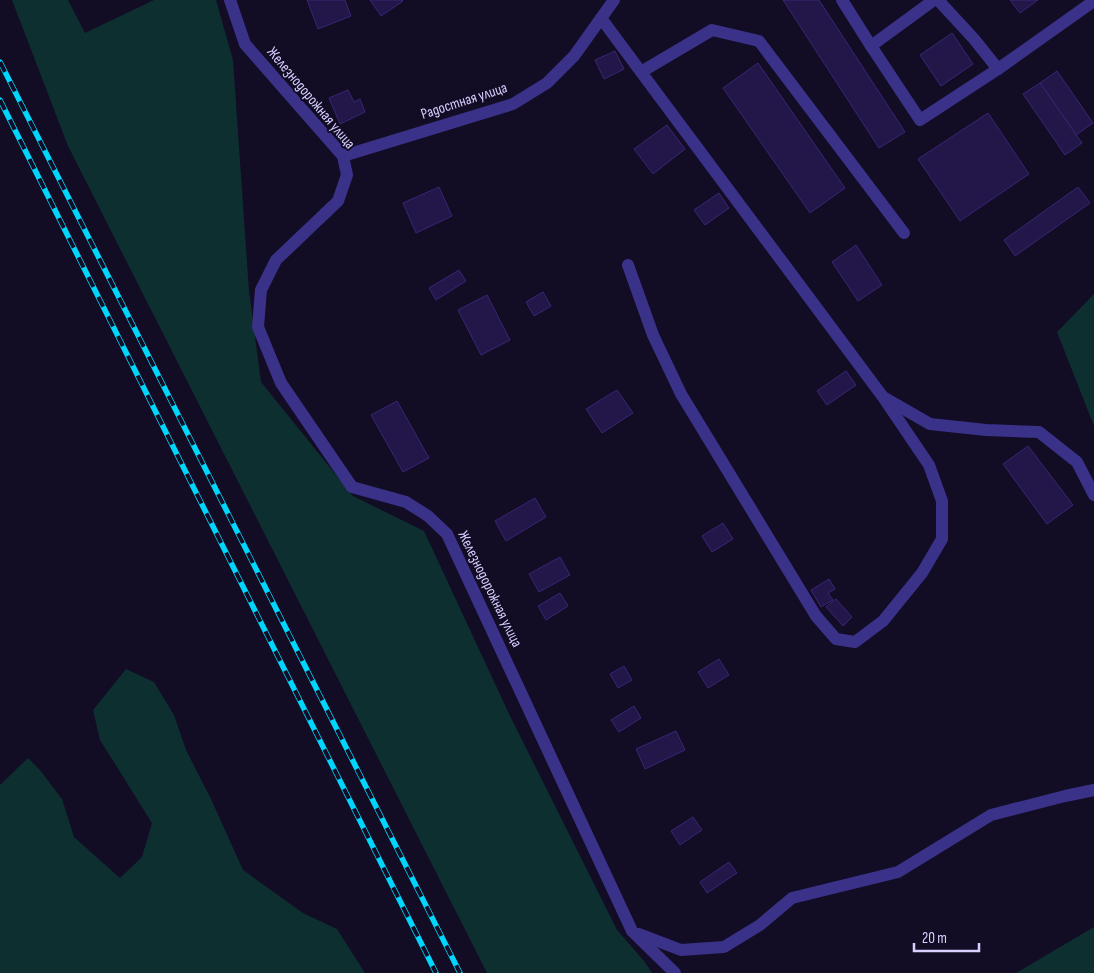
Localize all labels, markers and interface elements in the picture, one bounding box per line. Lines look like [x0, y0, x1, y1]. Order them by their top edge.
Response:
street label: Железнодорожная улица [263, 43, 359, 153]
street label: Радостная улица [419, 78, 510, 124]
street label: Железнодорожная улица [454, 528, 527, 651]
scale bar [914, 920, 979, 952]
text: 20 m [922, 929, 947, 948]

